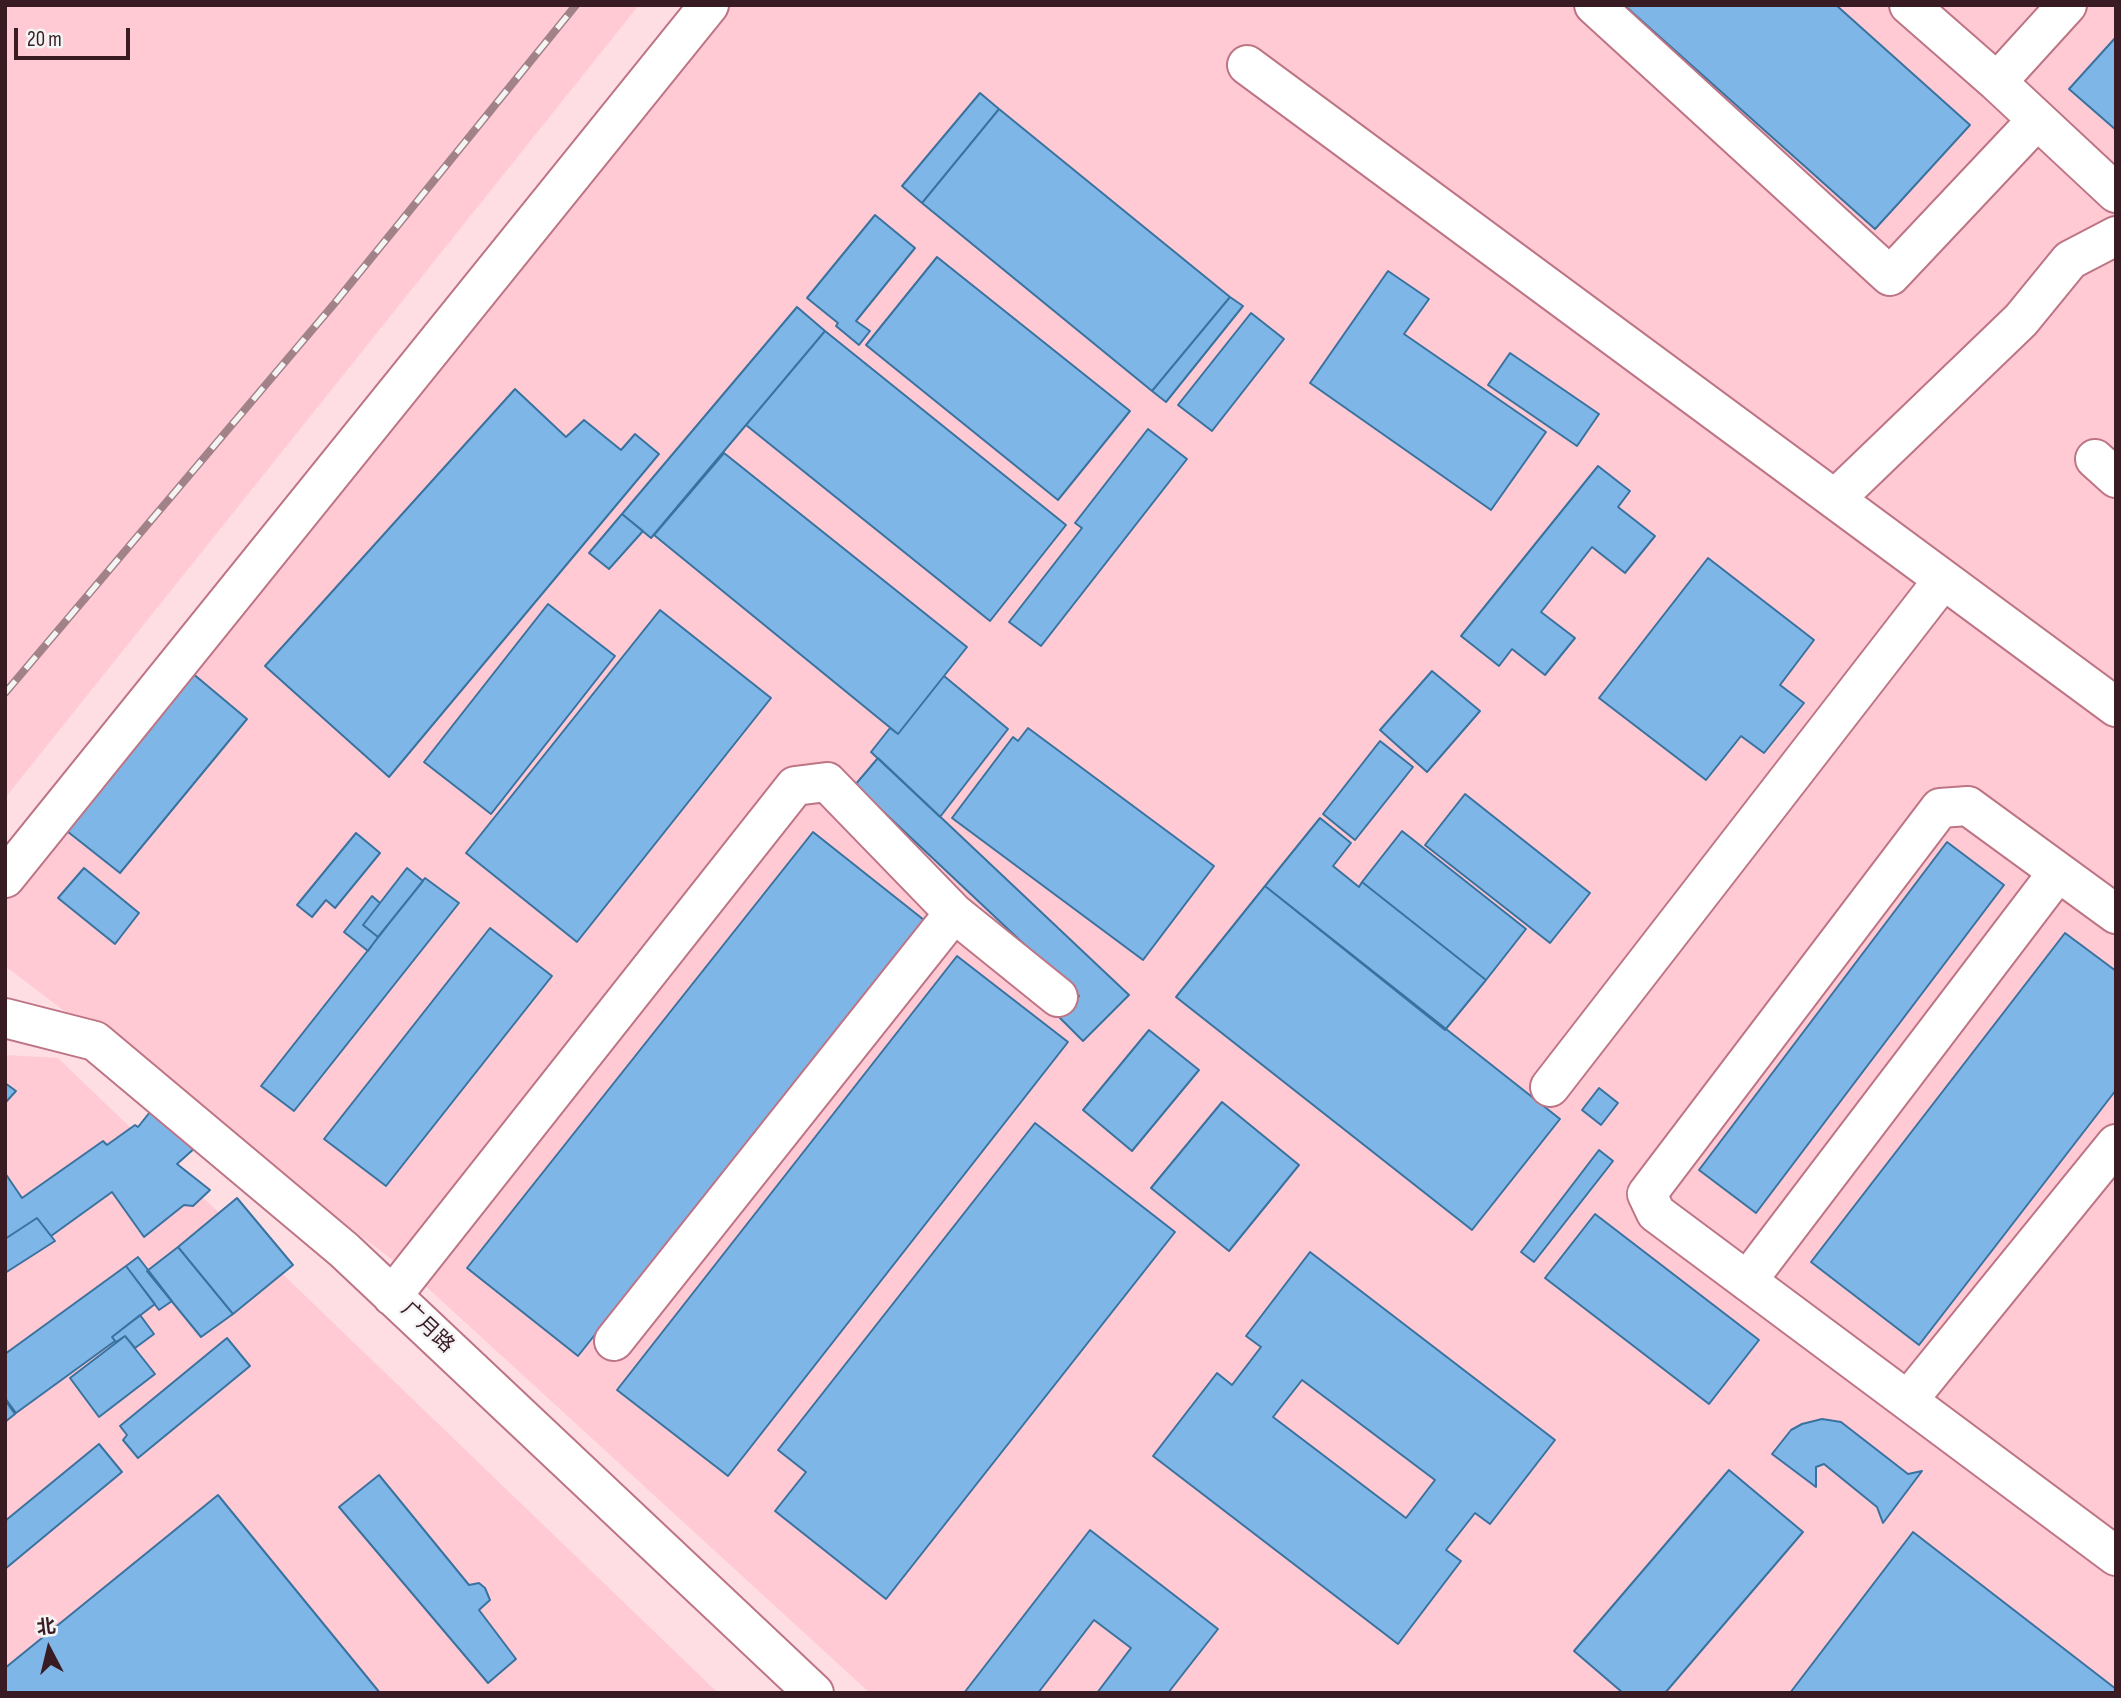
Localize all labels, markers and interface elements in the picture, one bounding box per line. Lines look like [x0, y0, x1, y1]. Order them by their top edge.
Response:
scale bar [18, 14, 133, 58]
text: 20 m [27, 27, 62, 52]
street label: 广月路 [395, 1297, 459, 1359]
north arrow [14, 1614, 84, 1684]
text: 北 [36, 1615, 57, 1640]

